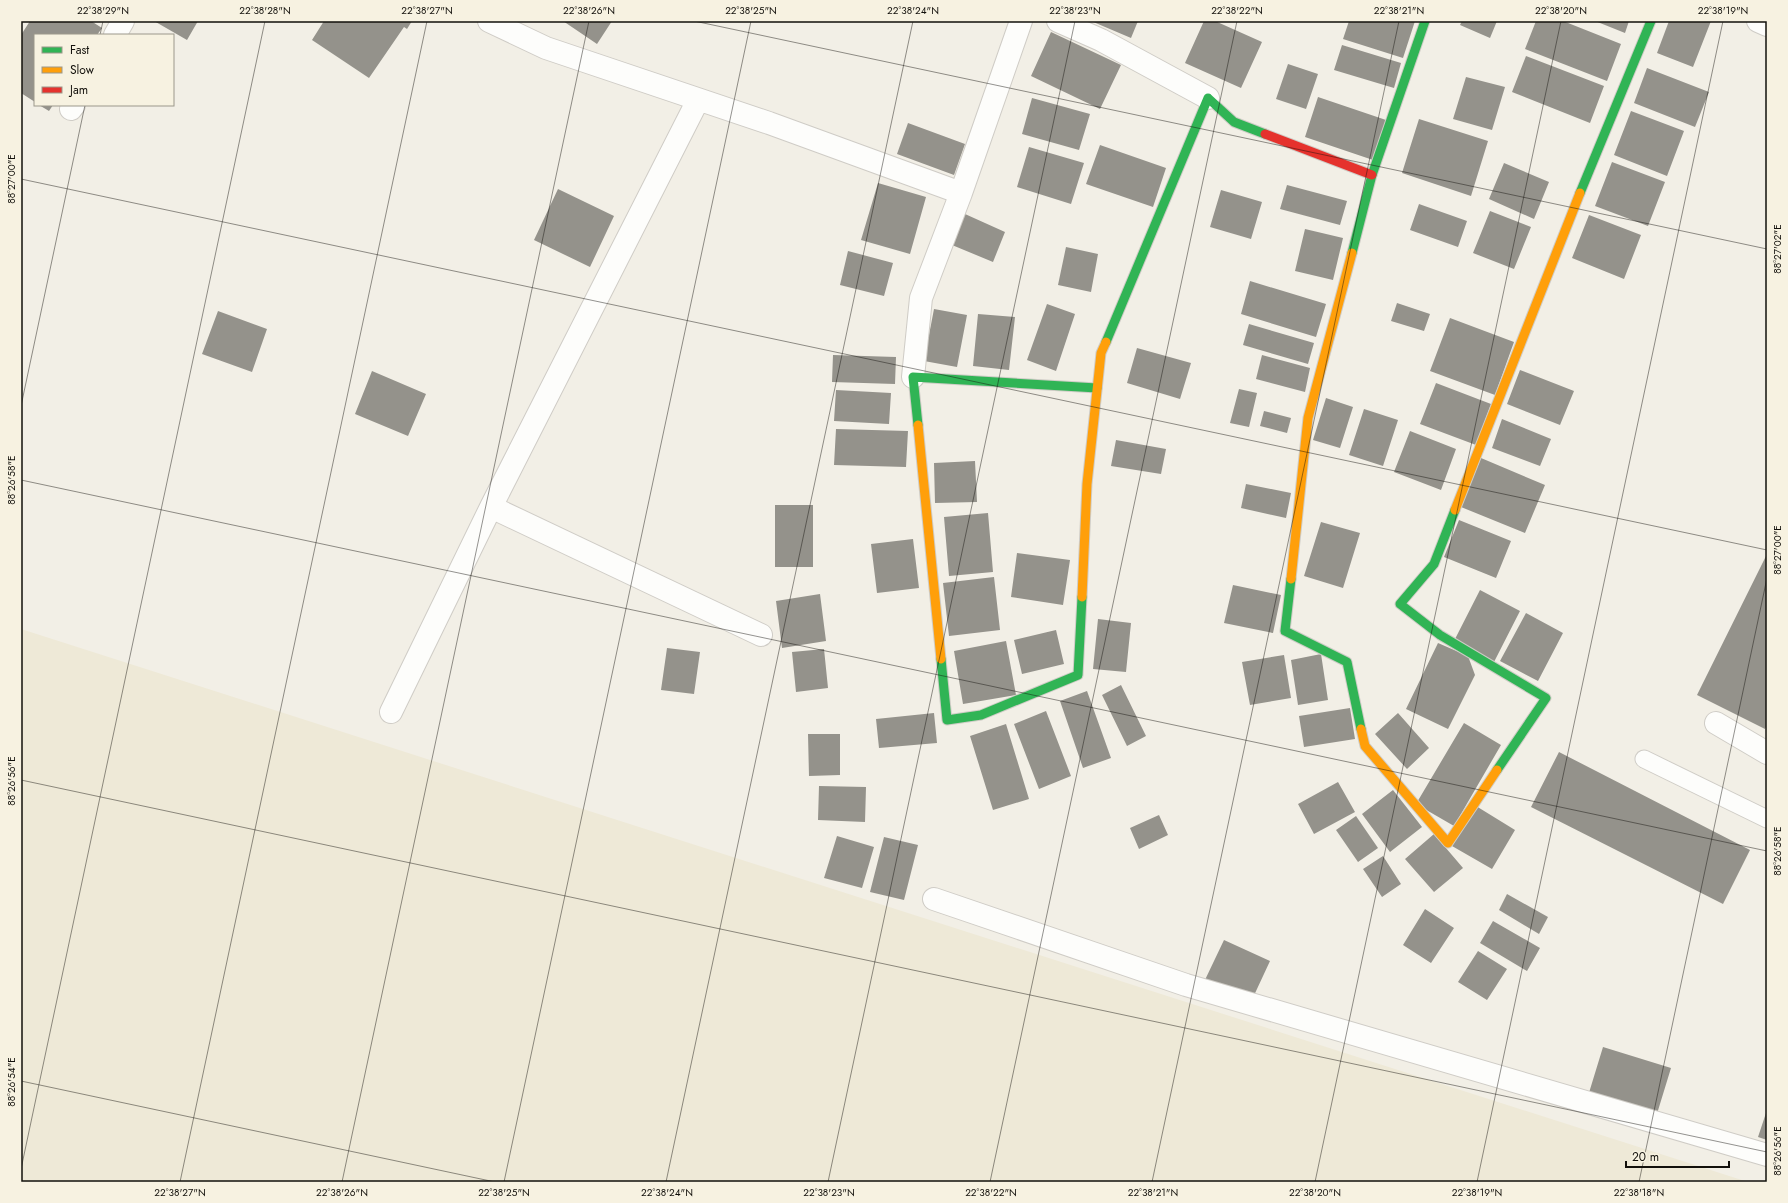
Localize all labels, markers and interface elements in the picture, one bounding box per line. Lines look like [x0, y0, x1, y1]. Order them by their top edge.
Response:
text: 22°38'29"N [77, 3, 129, 18]
text: 22°38'28"N [239, 3, 291, 18]
text: 22°38'27"N [401, 3, 453, 18]
text: 22°38'26"N [563, 3, 615, 18]
text: 22°38'25"N [725, 3, 777, 18]
text: 22°38'24"N [887, 3, 939, 18]
text: 22°38'23"N [1049, 3, 1101, 18]
text: 22°38'22"N [1211, 3, 1263, 18]
text: 22°38'21"N [1374, 3, 1424, 18]
text: 22°38'20"N [1535, 3, 1587, 18]
text: 22°38'19"N [1698, 3, 1748, 18]
legend [34, 34, 174, 106]
text: Fast [70, 41, 89, 59]
text: Slow [70, 61, 95, 79]
text: Jam [68, 81, 88, 99]
text: 88°27'00"E [4, 154, 19, 204]
text: 88°27'02"E [1770, 224, 1785, 274]
text: 88°26'58"E [4, 455, 19, 505]
text: 88°27'00"E [1770, 525, 1785, 575]
text: 88°26'56"E [4, 756, 19, 806]
text: 88°26'58"E [1770, 826, 1785, 876]
text: 88°26'54"E [4, 1057, 19, 1107]
text: 88°26'56"E [1770, 1126, 1785, 1176]
scale bar [1626, 1143, 1729, 1169]
text: 20 m [1632, 1148, 1659, 1166]
text: 22°38'27"N [154, 1185, 206, 1200]
text: 22°38'26"N [316, 1185, 368, 1200]
text: 22°38'25"N [478, 1185, 530, 1200]
text: 22°38'24"N [641, 1185, 693, 1200]
text: 22°38'23"N [803, 1185, 855, 1200]
text: 22°38'22"N [965, 1185, 1017, 1200]
text: 22°38'21"N [1128, 1185, 1178, 1200]
text: 22°38'20"N [1289, 1185, 1341, 1200]
text: 22°38'19"N [1452, 1185, 1502, 1200]
text: 22°38'18"N [1614, 1185, 1664, 1200]

